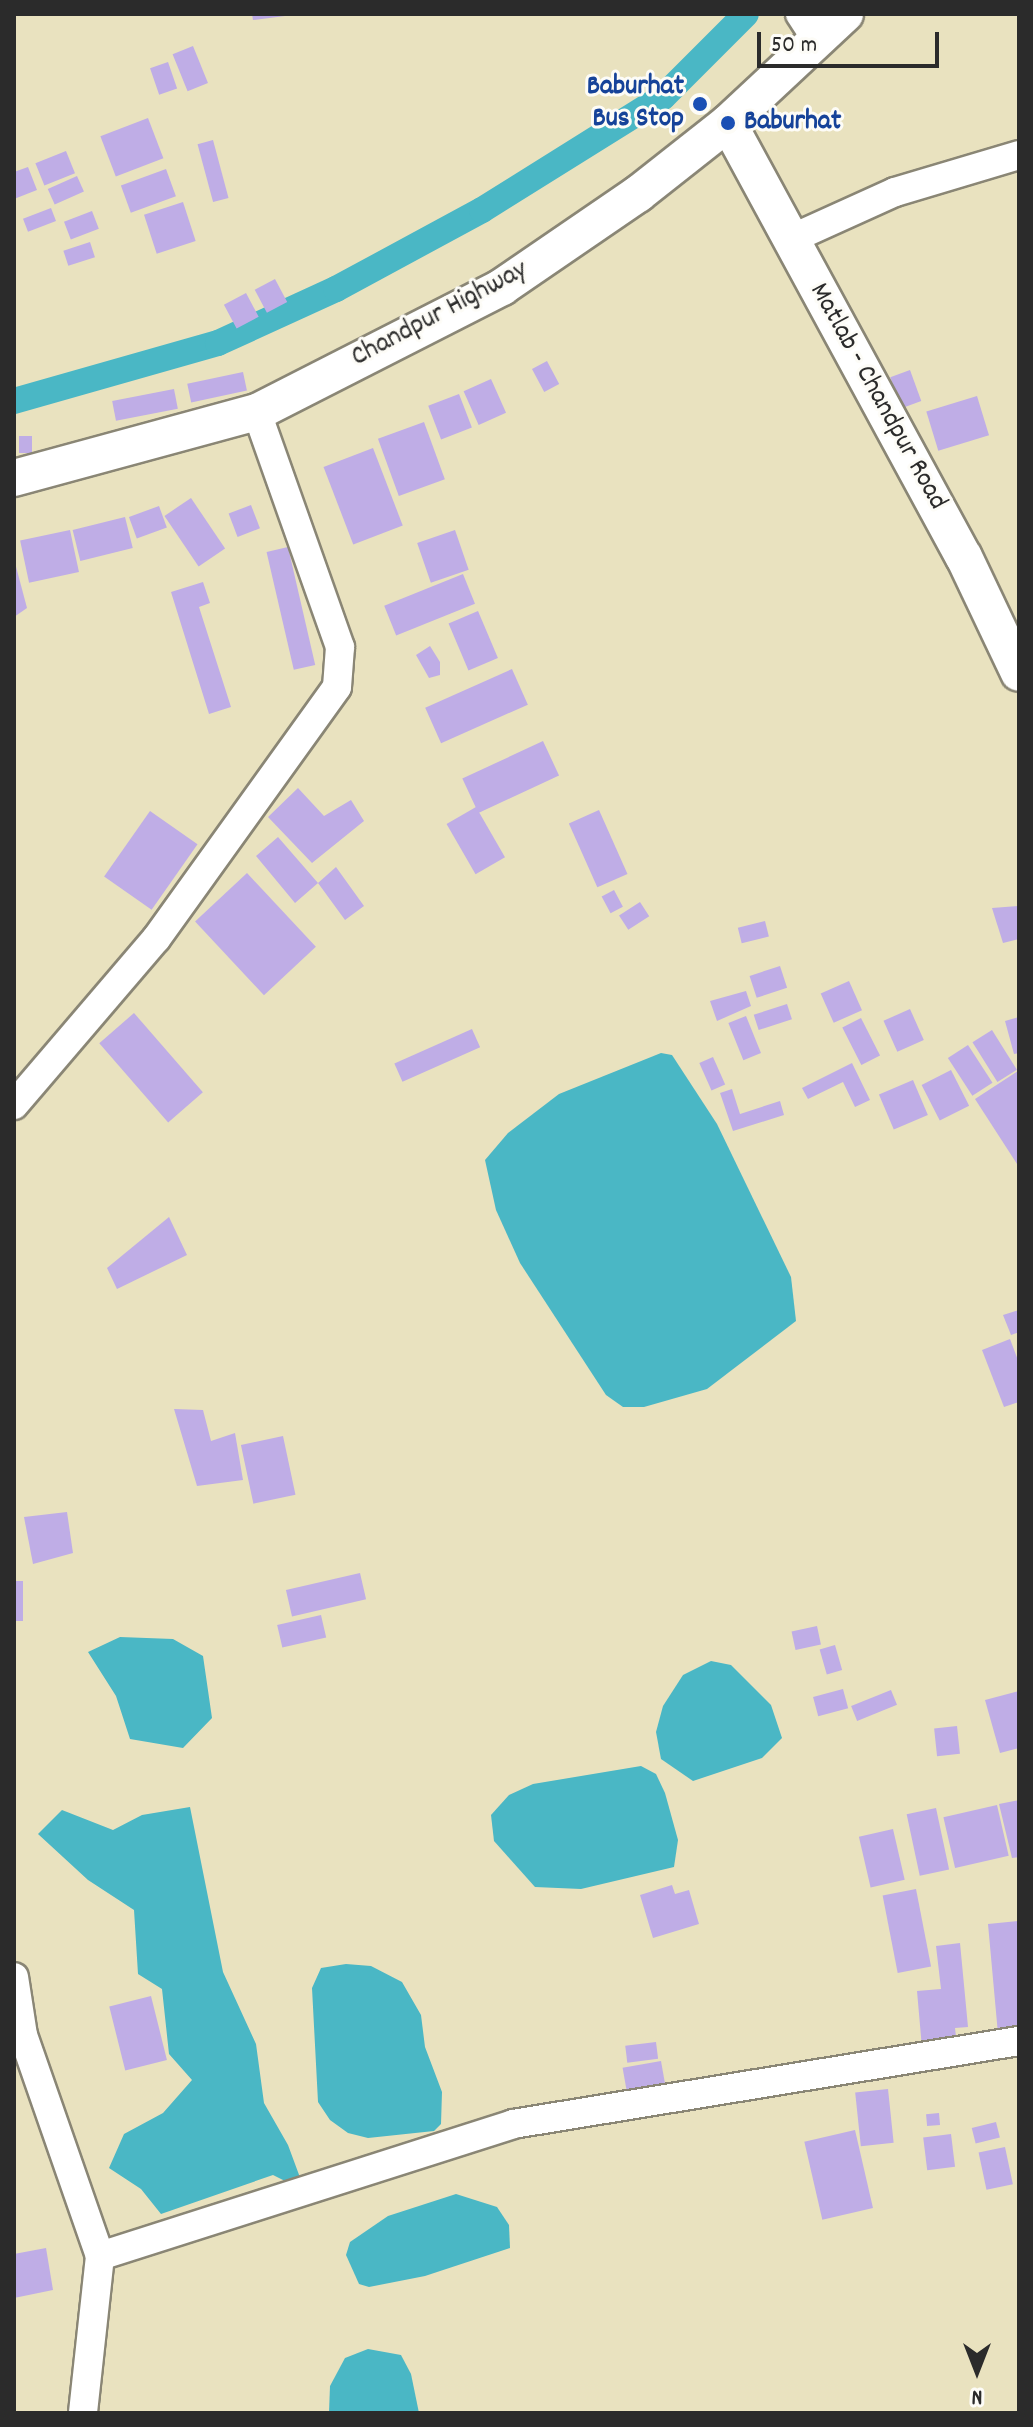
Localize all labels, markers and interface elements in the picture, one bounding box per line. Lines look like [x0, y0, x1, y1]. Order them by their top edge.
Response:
scale bar [761, 16, 943, 66]
text: 50 m [771, 29, 817, 63]
place label: Baburhat Bus Stop [587, 71, 684, 137]
marker: Baburhat Bus Stop [691, 95, 709, 113]
place label: Baburhat [744, 106, 841, 140]
marker: Baburhat [719, 114, 737, 132]
street label: Chandpur Highway [346, 254, 534, 376]
street label: Matlab - Chandpur Road [801, 278, 953, 516]
north arrow [937, 2331, 1017, 2411]
text: N [972, 2380, 982, 2411]

